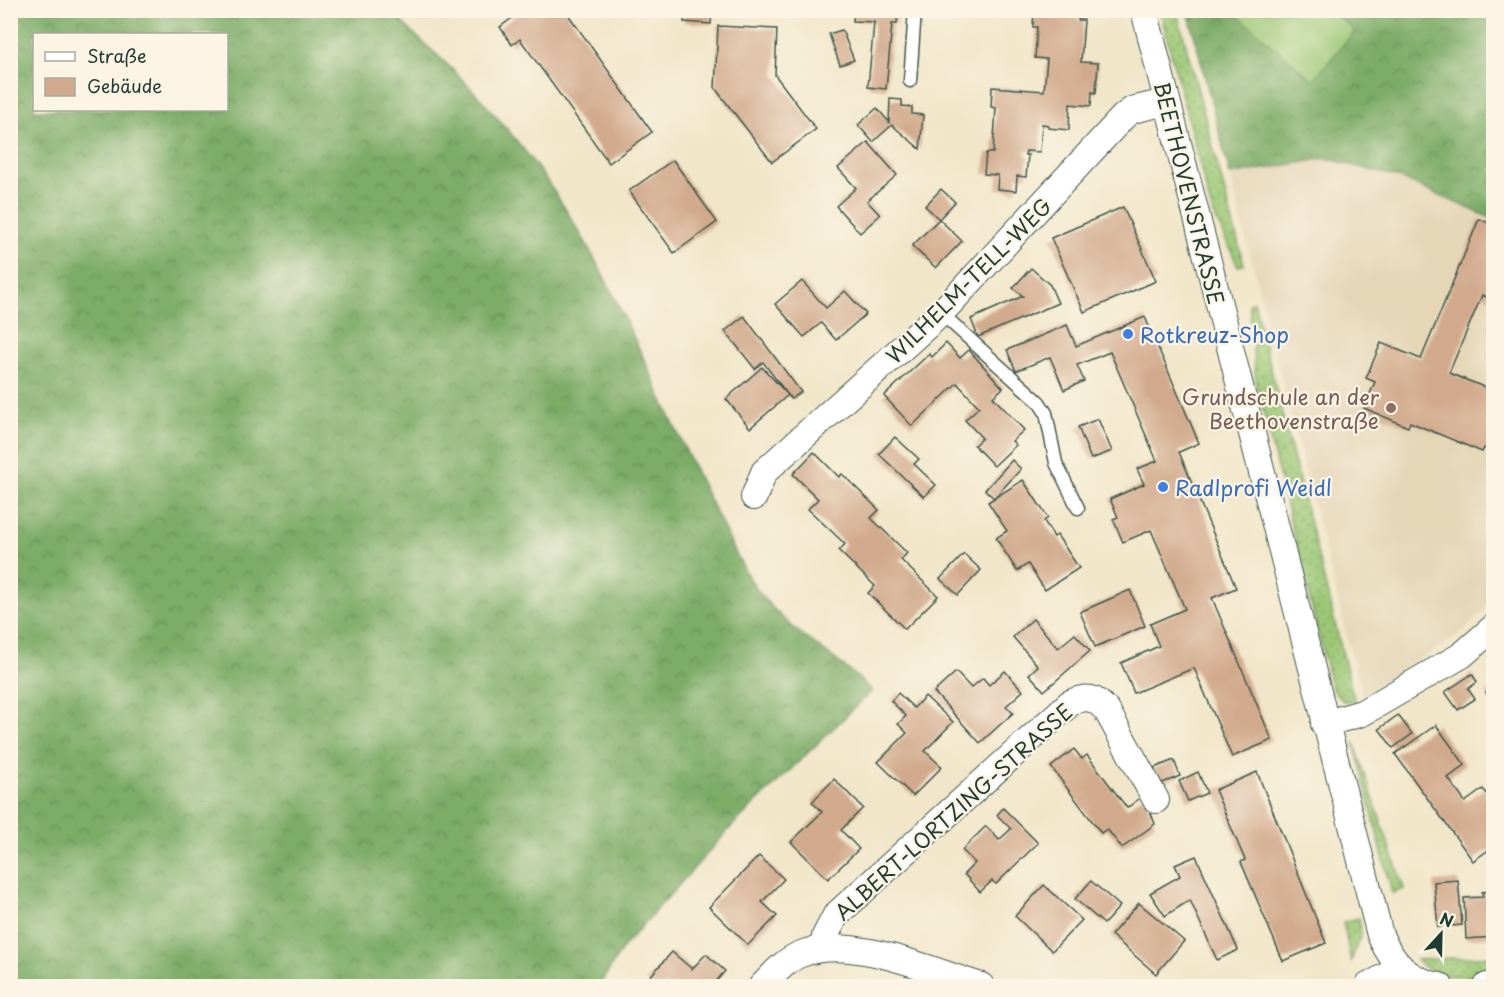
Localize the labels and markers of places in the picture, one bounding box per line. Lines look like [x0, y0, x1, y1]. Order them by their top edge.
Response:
place label: Rotkreuz-Shop [1140, 318, 1289, 350]
marker: Rotkreuz-Shop [1121, 327, 1135, 341]
place label: Grundschule an der Beethovenstraße [1182, 380, 1379, 436]
marker: Grundschule an der Beethovenstraße [1384, 401, 1398, 415]
place label: Radlprofi Weidl [1175, 471, 1332, 503]
marker: Radlprofi Weidl [1156, 480, 1170, 494]

